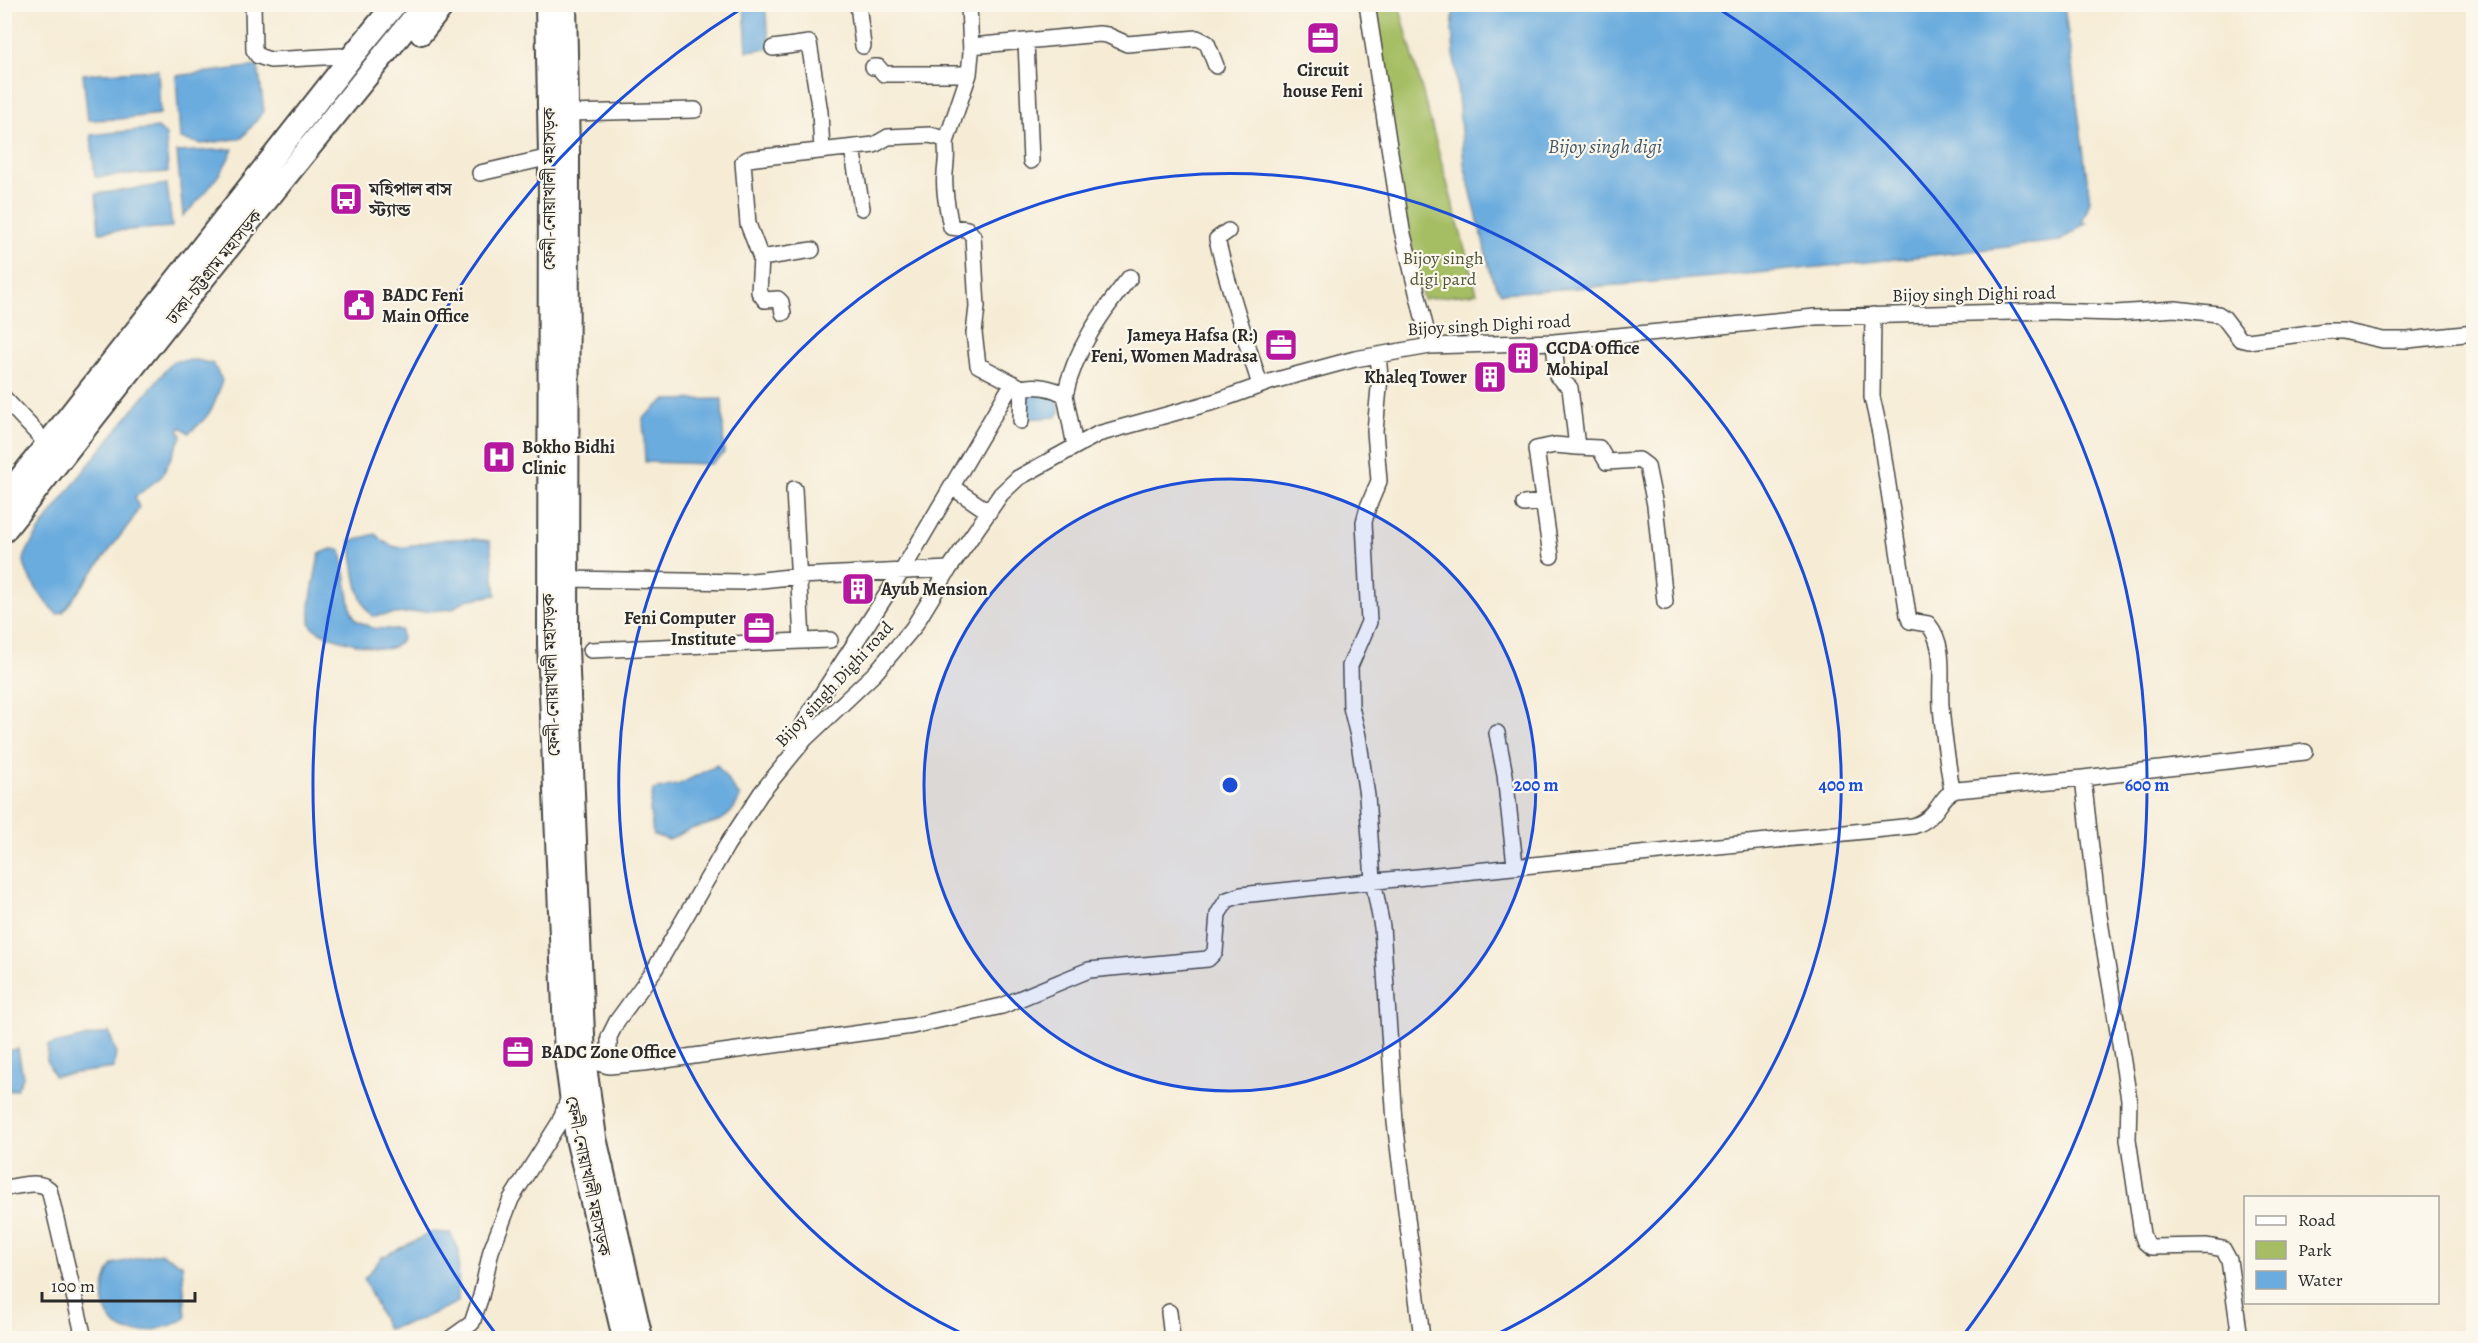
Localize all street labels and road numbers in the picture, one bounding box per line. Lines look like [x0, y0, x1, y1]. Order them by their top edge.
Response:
street label: ফেনী-নোয়াখালী মহাসড়ক [537, 106, 561, 270]
street label: ঢাকা-চট্টগ্রাম মহাসড়ক [160, 204, 268, 330]
street label: Bijoy singh Dighi road [1892, 281, 2056, 307]
street label: Bijoy singh Dighi road [1407, 309, 1572, 341]
street label: ফেনী-নোয়াখালী মহাসড়ক [536, 592, 566, 757]
street label: Bijoy singh Dighi road [769, 616, 899, 752]
street label: ফেনী-নোয়াখালী মহাসড়ক [559, 1094, 617, 1259]

